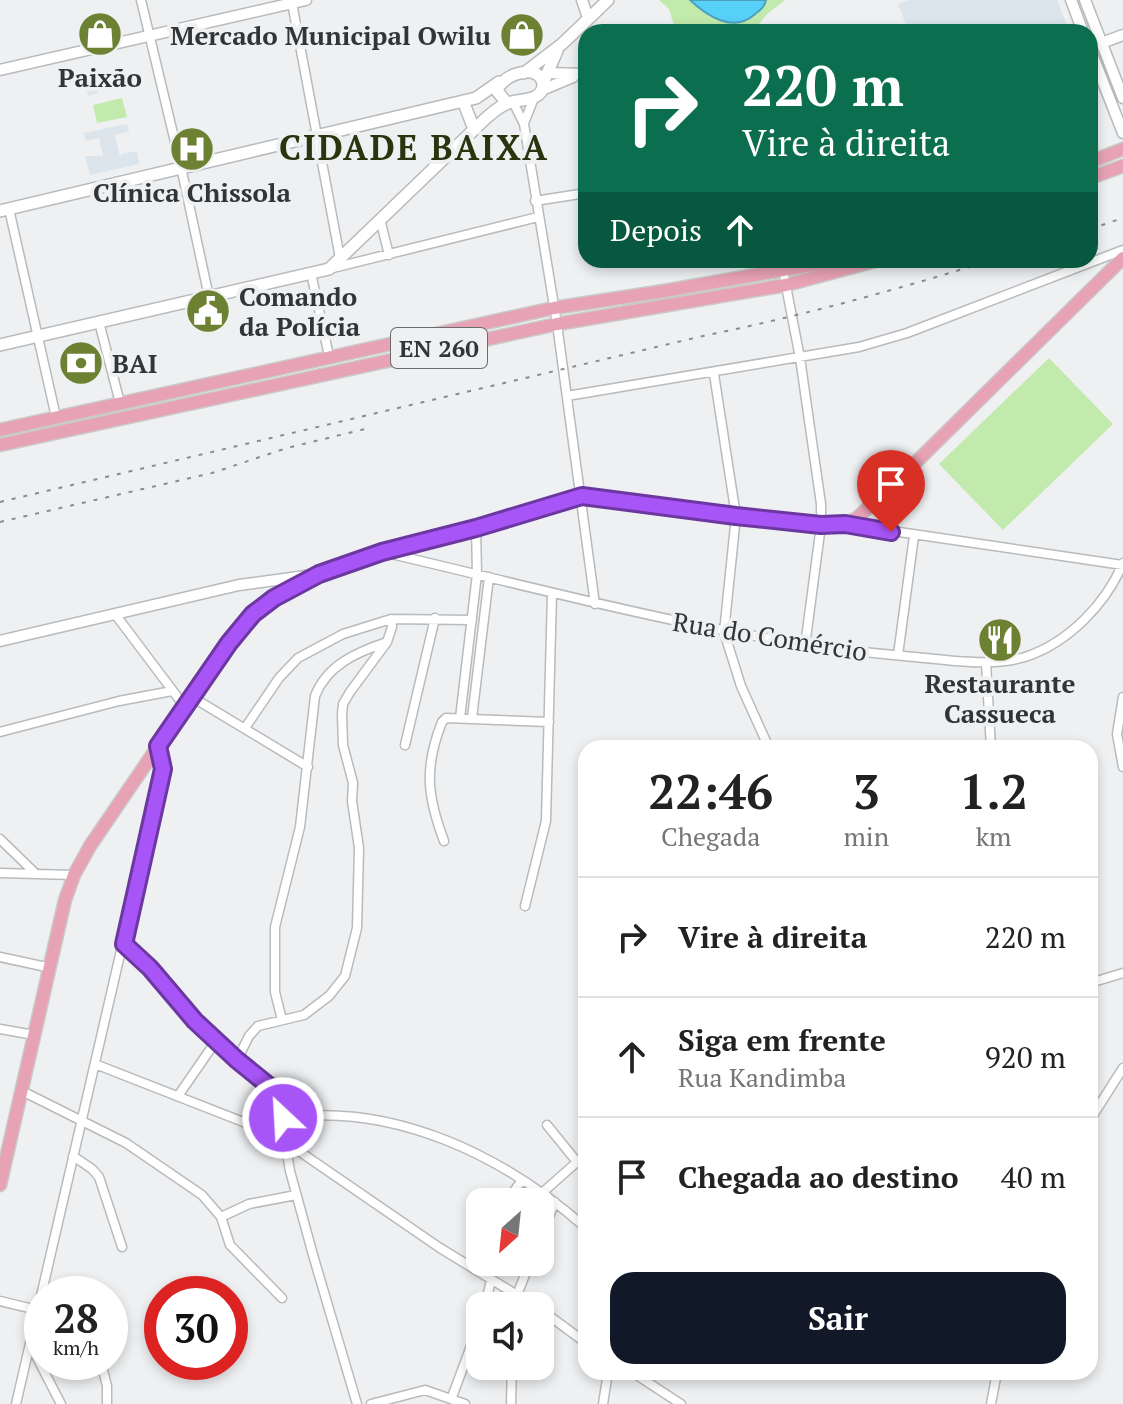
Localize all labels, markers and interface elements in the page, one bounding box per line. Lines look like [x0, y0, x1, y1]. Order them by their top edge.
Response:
shop icon: Paixão [76, 10, 124, 58]
shop icon: Mercado Municipal Owilu [498, 11, 546, 59]
place label: Mercado Municipal Owilu [170, 18, 491, 52]
text: 220 m [742, 48, 904, 122]
icon: right [610, 56, 714, 160]
place label: Paixão [58, 60, 142, 94]
text: Vire à direita [742, 119, 950, 166]
hospital icon: Clínica Chissola [168, 125, 216, 173]
district label: CIDADE BAIXA [279, 125, 549, 170]
place label: Clínica Chissola [93, 175, 291, 209]
icon: ahead [718, 208, 762, 252]
text: Depois [610, 210, 702, 250]
place label: Comando da Polícia [239, 279, 361, 343]
public building icon: Comando da Polícia [184, 287, 232, 335]
road number: EN 260 [391, 328, 487, 368]
bank icon: BAI [57, 339, 105, 387]
place label: BAI [112, 346, 158, 380]
pin [857, 450, 925, 532]
icon: arrive [869, 462, 913, 506]
street label: Rua do Comércio [670, 604, 870, 668]
restaurant icon: Restaurante Cassueca [976, 616, 1024, 664]
place label: Restaurante Cassueca [924, 666, 1076, 730]
text: 22:46 [648, 759, 773, 823]
text: 3 [853, 759, 880, 823]
text: 1.2 [959, 759, 1028, 823]
text: Chegada [661, 819, 760, 853]
text: min [843, 819, 889, 853]
text: km [976, 819, 1011, 853]
icon: right [610, 915, 654, 959]
text: Vire à direita [678, 917, 868, 957]
text: 220 m [985, 917, 1066, 957]
text: Siga em frente [678, 1020, 886, 1060]
icon: ahead [610, 1035, 654, 1079]
text: 920 m [985, 1037, 1066, 1077]
text: Rua Kandimba [678, 1060, 846, 1094]
position arrow [241, 1076, 325, 1160]
icon: arrive [610, 1155, 654, 1199]
text: Chegada ao destino [678, 1157, 959, 1197]
text: 40 m [1001, 1157, 1066, 1197]
north arrow [466, 1188, 554, 1276]
map controls [466, 1188, 554, 1380]
button: Sair [610, 1272, 1066, 1364]
speed limit sign: 30 [144, 1276, 248, 1380]
text: 28 [53, 1291, 99, 1344]
button: sound [466, 1292, 554, 1380]
text: km/h [53, 1334, 99, 1361]

